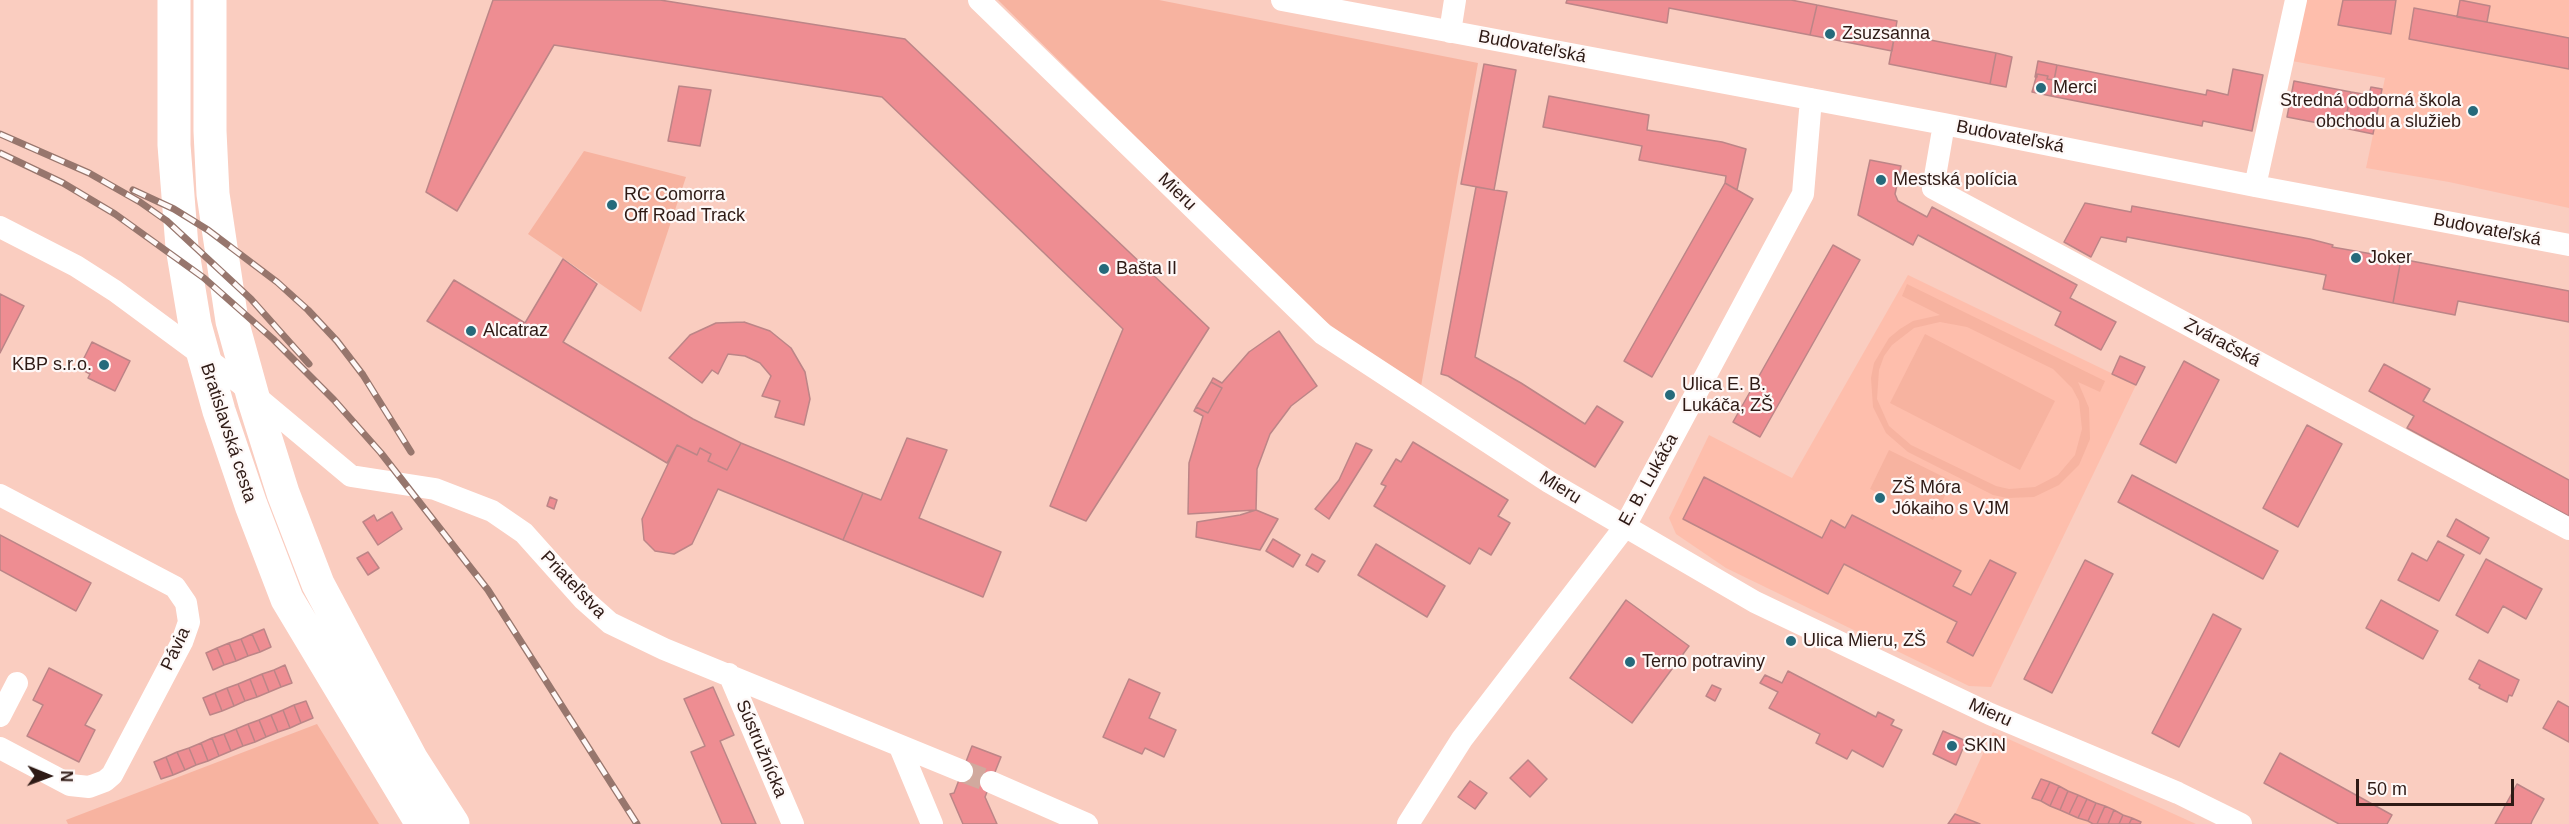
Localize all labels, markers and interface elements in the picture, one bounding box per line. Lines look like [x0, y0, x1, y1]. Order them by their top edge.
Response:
place label: Zsuzsanna [1842, 23, 1930, 45]
street label: Budovateľská [1476, 26, 1588, 68]
marker: Zsuzsanna [1823, 27, 1837, 41]
place label: Merci [2053, 77, 2097, 99]
marker: Merci [2034, 81, 2048, 95]
place label: Stredná odborná škola obchodu a služieb [2280, 90, 2461, 132]
marker: Stredná odborná škola obchodu a služieb [2466, 104, 2480, 118]
street label: Budovateľská [1954, 116, 2066, 158]
street label: Mieru [1153, 169, 1201, 215]
place label: Mestská polícia [1893, 169, 2017, 191]
marker: Mestská polícia [1874, 173, 1888, 187]
place label: RC Comorra Off Road Track [624, 184, 745, 226]
marker: RC Comorra Off Road Track [605, 198, 619, 212]
street label: Budovateľská [2431, 209, 2543, 251]
place label: Joker [2368, 247, 2412, 269]
marker: Joker [2349, 251, 2363, 265]
place label: Bašta II [1116, 258, 1177, 280]
marker: Bašta II [1097, 262, 1111, 276]
street label: Zváračská [2180, 314, 2264, 372]
place label: Alcatraz [483, 320, 548, 342]
marker: Alcatraz [464, 324, 478, 338]
place label: KBP s.r.o. [12, 354, 92, 376]
marker: KBP s.r.o. [97, 358, 111, 372]
street label: Bratislavská cesta [195, 361, 261, 505]
place label: Ulica E. B. Lukáča, ZŠ [1682, 374, 1773, 416]
marker: Ulica E. B. Lukáča, ZŠ [1663, 388, 1677, 402]
street label: E. B. Lukáča [1615, 430, 1683, 530]
street label: Mieru [1535, 467, 1585, 509]
place label: ZŠ Móra Jókaiho s VJM [1892, 477, 2009, 520]
marker: ZŠ Móra Jókaiho s VJM [1873, 491, 1887, 505]
street label: Priateľstva [536, 547, 610, 623]
street label: Pávia [157, 624, 195, 674]
place label: Ulica Mieru, ZŠ [1803, 630, 1926, 652]
marker: Ulica Mieru, ZŠ [1784, 634, 1798, 648]
place label: Terno potraviny [1642, 651, 1765, 673]
marker: Terno potraviny [1623, 655, 1637, 669]
street label: Mieru [1965, 694, 2015, 732]
street label: Sústružnícka [731, 697, 791, 801]
place label: SKIN [1964, 735, 2006, 757]
marker: SKIN [1945, 739, 1959, 753]
north arrow [18, 746, 78, 806]
scale bar [2359, 767, 2516, 805]
text: N [58, 770, 75, 782]
text: 50 m [2367, 779, 2407, 799]

